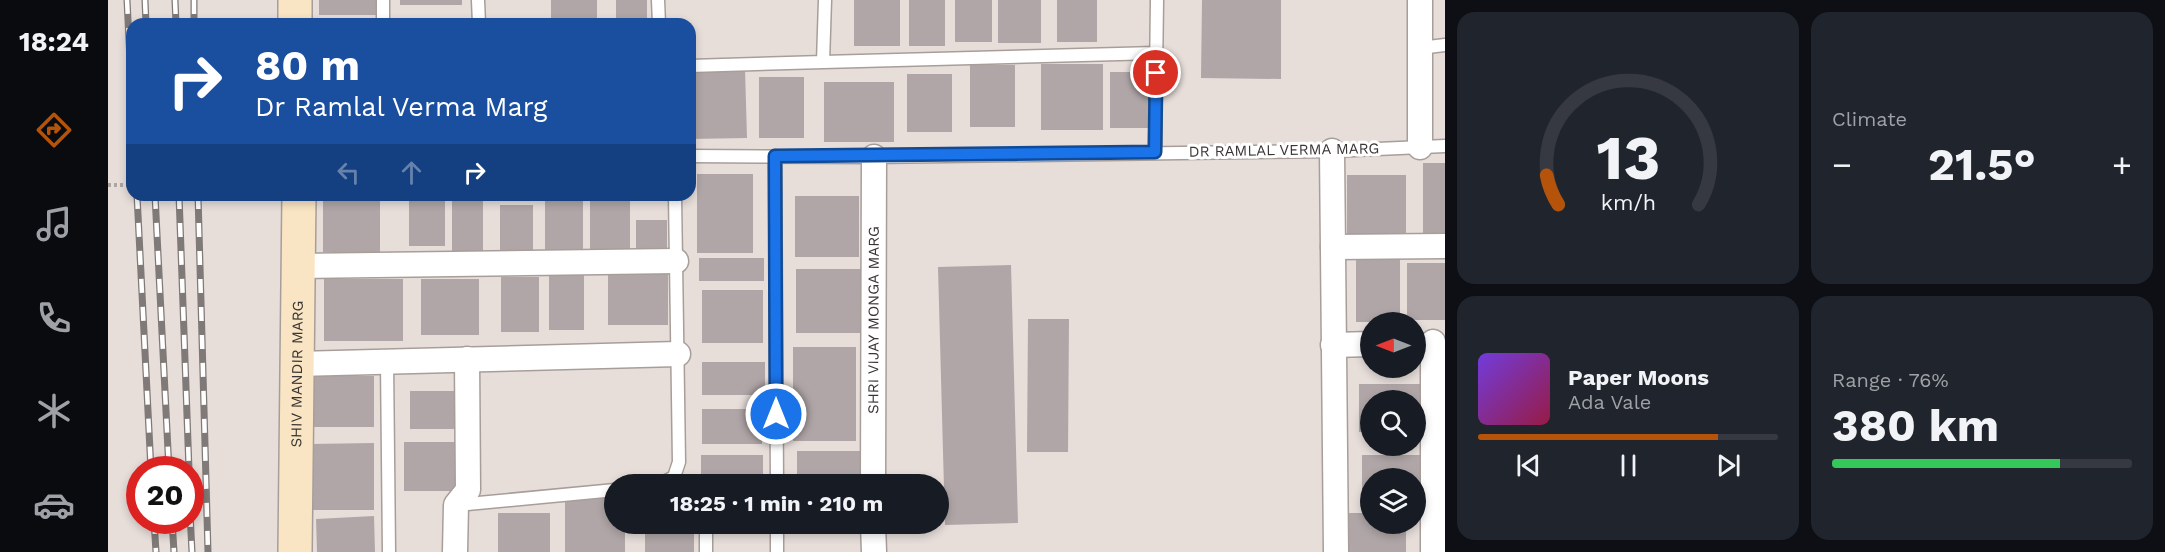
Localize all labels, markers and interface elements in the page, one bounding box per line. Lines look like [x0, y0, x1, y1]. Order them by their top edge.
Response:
text: 18:24 [19, 26, 89, 58]
text: 80 m [255, 41, 360, 90]
icon: right [156, 42, 234, 120]
pin [1130, 47, 1181, 98]
icon: arrive [1139, 56, 1172, 89]
text: Dr Ramlal Verma Marg [255, 91, 547, 123]
text: Climate [1832, 107, 1907, 131]
icon: directions [33, 109, 75, 151]
text: 13 [1596, 121, 1660, 194]
text: 21.5° [1928, 138, 2036, 191]
street label: DR RAMLAL VERMA MARG [1189, 139, 1379, 161]
text: − [1832, 145, 1852, 184]
text: + [2112, 145, 2132, 184]
icon: left [332, 156, 365, 189]
icon: ahead [395, 156, 428, 189]
icon: right [458, 156, 491, 189]
text: km/h [1600, 190, 1656, 215]
icon: music [33, 203, 75, 245]
street label: SHRI VIJAY MONGA MARG [864, 226, 883, 414]
icon: phone [33, 297, 75, 339]
street label: SHIV MANDIR MARG [287, 300, 307, 448]
north arrow [1360, 312, 1426, 378]
map controls [1360, 312, 1426, 534]
text: Paper Moons [1568, 365, 1709, 390]
text: Range · 76% [1832, 368, 1949, 392]
position arrow [744, 382, 808, 446]
icon: climate [33, 390, 75, 432]
button: search [1360, 390, 1426, 456]
text: Ada Vale [1568, 390, 1651, 414]
text: 380 km [1832, 399, 1999, 452]
icon: previous [1512, 449, 1545, 482]
icon: pause [1612, 449, 1645, 482]
icon: next [1712, 449, 1745, 482]
speed limit sign: 20 [126, 456, 204, 534]
button: layers [1360, 468, 1426, 534]
icon: car [33, 484, 75, 526]
text: 18:25 · 1 min · 210 m [670, 491, 883, 516]

